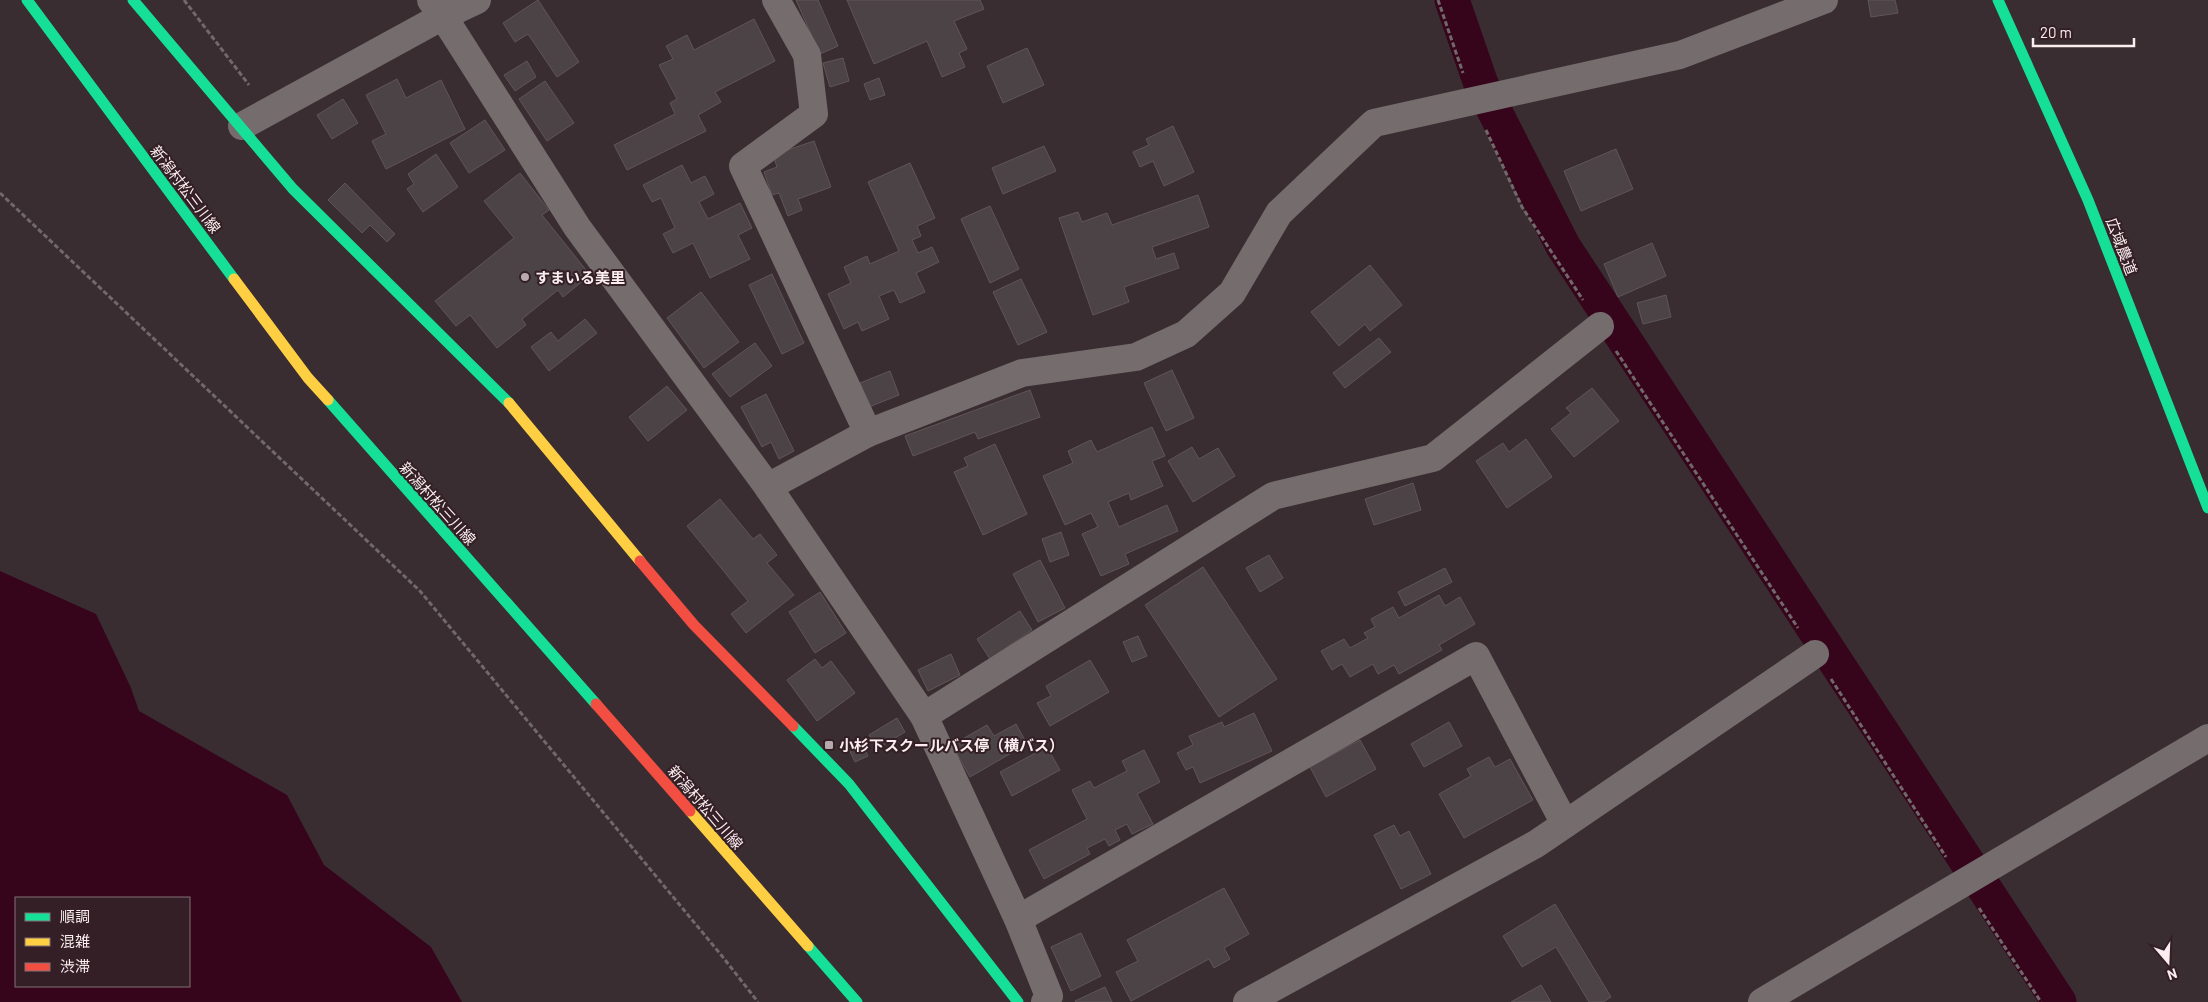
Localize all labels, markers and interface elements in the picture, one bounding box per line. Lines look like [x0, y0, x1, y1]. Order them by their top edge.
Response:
scale bar [2033, 15, 2134, 47]
text: 20 m [2040, 23, 2072, 41]
street label: 新潟村松三川線 [147, 142, 225, 236]
street label: 広域農道 [2103, 215, 2141, 277]
place label: すまいる美里 [535, 268, 625, 286]
marker: すまいる美里 [519, 271, 531, 283]
street label: 新潟村松三川線 [396, 458, 480, 548]
place label: 小杉下スクールバス停（横バス） [839, 736, 1064, 754]
marker: 小杉下スクールバス停（横バス） [823, 739, 835, 751]
street label: 新潟村松三川線 [665, 761, 747, 853]
legend [15, 897, 190, 987]
text: 順調 [60, 907, 90, 925]
text: 混雑 [60, 932, 90, 950]
north arrow [2143, 937, 2193, 987]
text: 渋滞 [60, 957, 90, 975]
text: N [2165, 965, 2180, 984]

